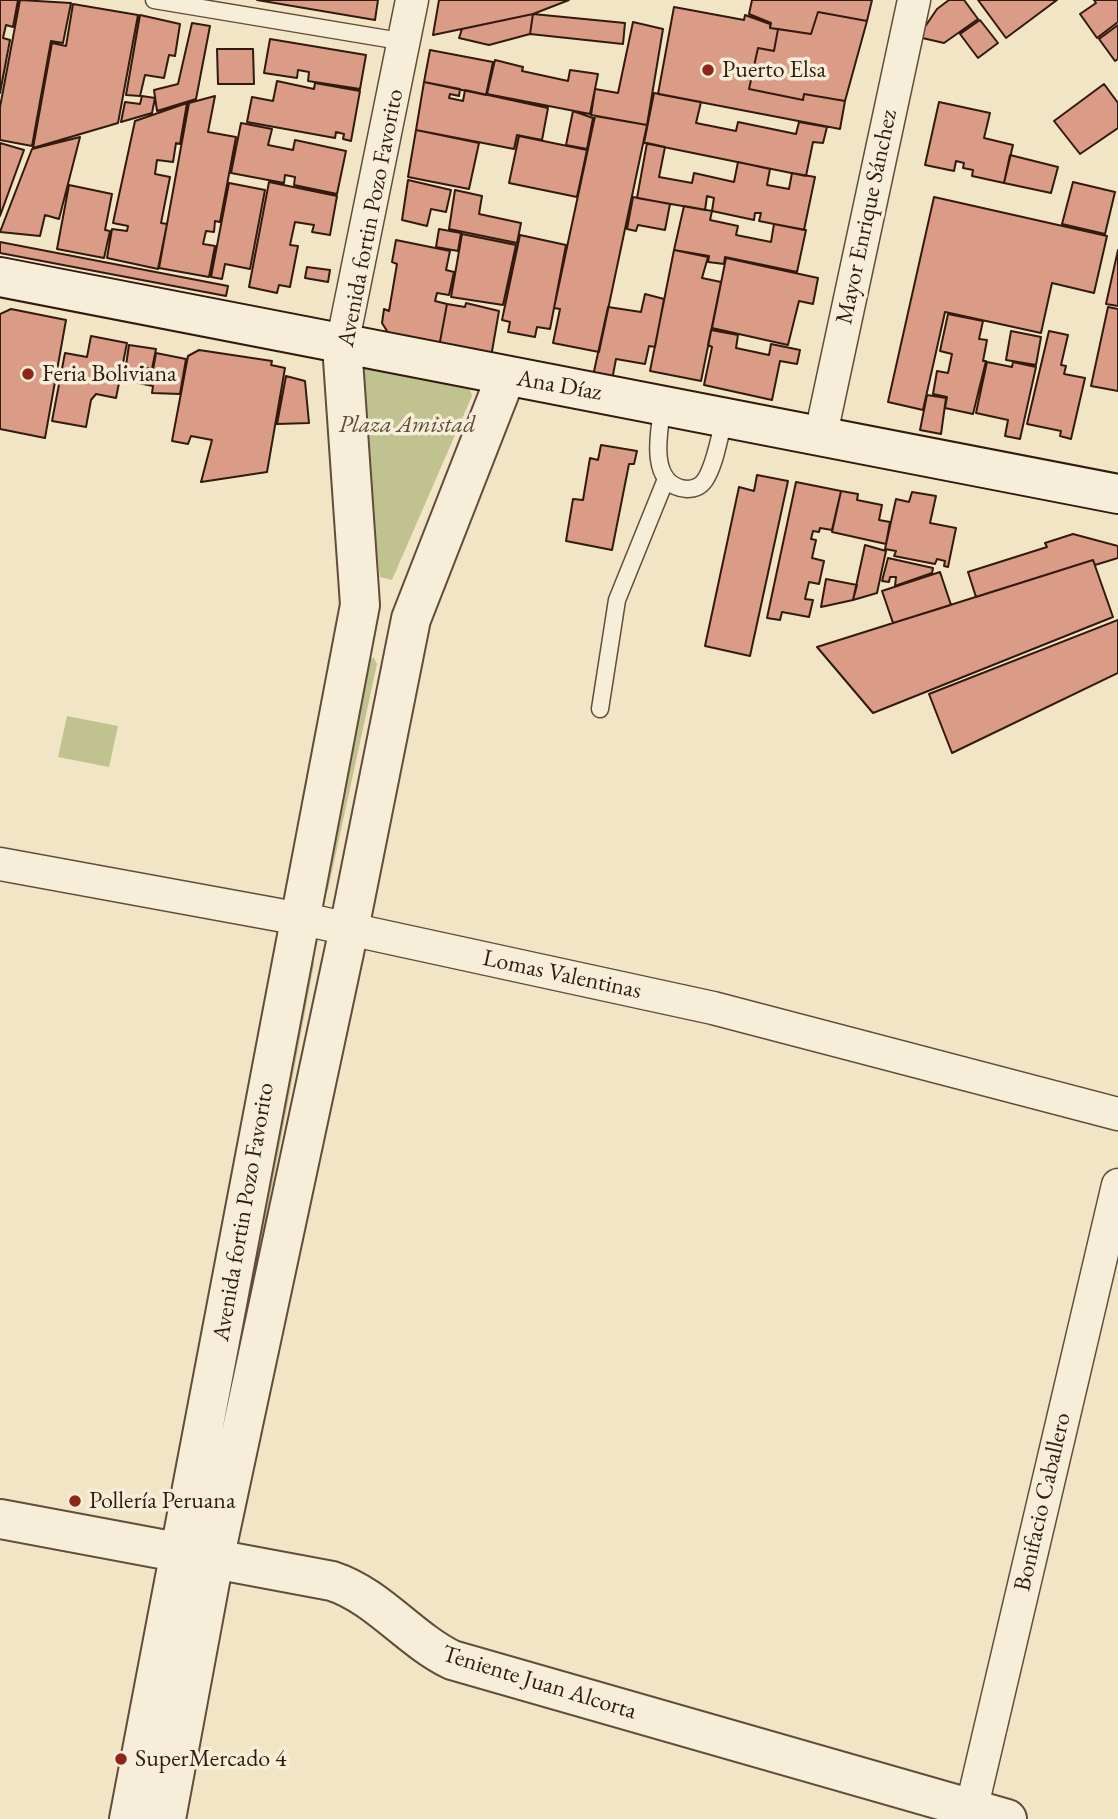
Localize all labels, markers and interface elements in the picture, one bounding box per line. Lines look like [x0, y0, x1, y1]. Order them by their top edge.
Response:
place label: Puerto Elsa [722, 56, 826, 84]
marker: Puerto Elsa [700, 62, 716, 78]
street label: Avenida fortin Pozo Favorito [332, 87, 410, 349]
street label: Mayor Enrique Sánchez [830, 107, 904, 327]
place label: Feria Boliviana [42, 360, 177, 388]
street label: Ana Díaz [514, 364, 604, 408]
marker: Feria Boliviana [20, 366, 36, 382]
park label: Plaza Amistad [338, 411, 476, 439]
street label: Lomas Valentinas [480, 944, 644, 1006]
street label: Avenida fortin Pozo Favorito [207, 1080, 281, 1344]
street label: Bonifacio Caballero [1008, 1410, 1078, 1594]
place label: Pollería Peruana [89, 1487, 236, 1515]
marker: Pollería Peruana [67, 1493, 83, 1509]
street label: Teniente Juan Alcorta [438, 1640, 640, 1726]
place label: SuperMercado 4 [135, 1745, 286, 1773]
marker: SuperMercado 4 [113, 1751, 129, 1767]

